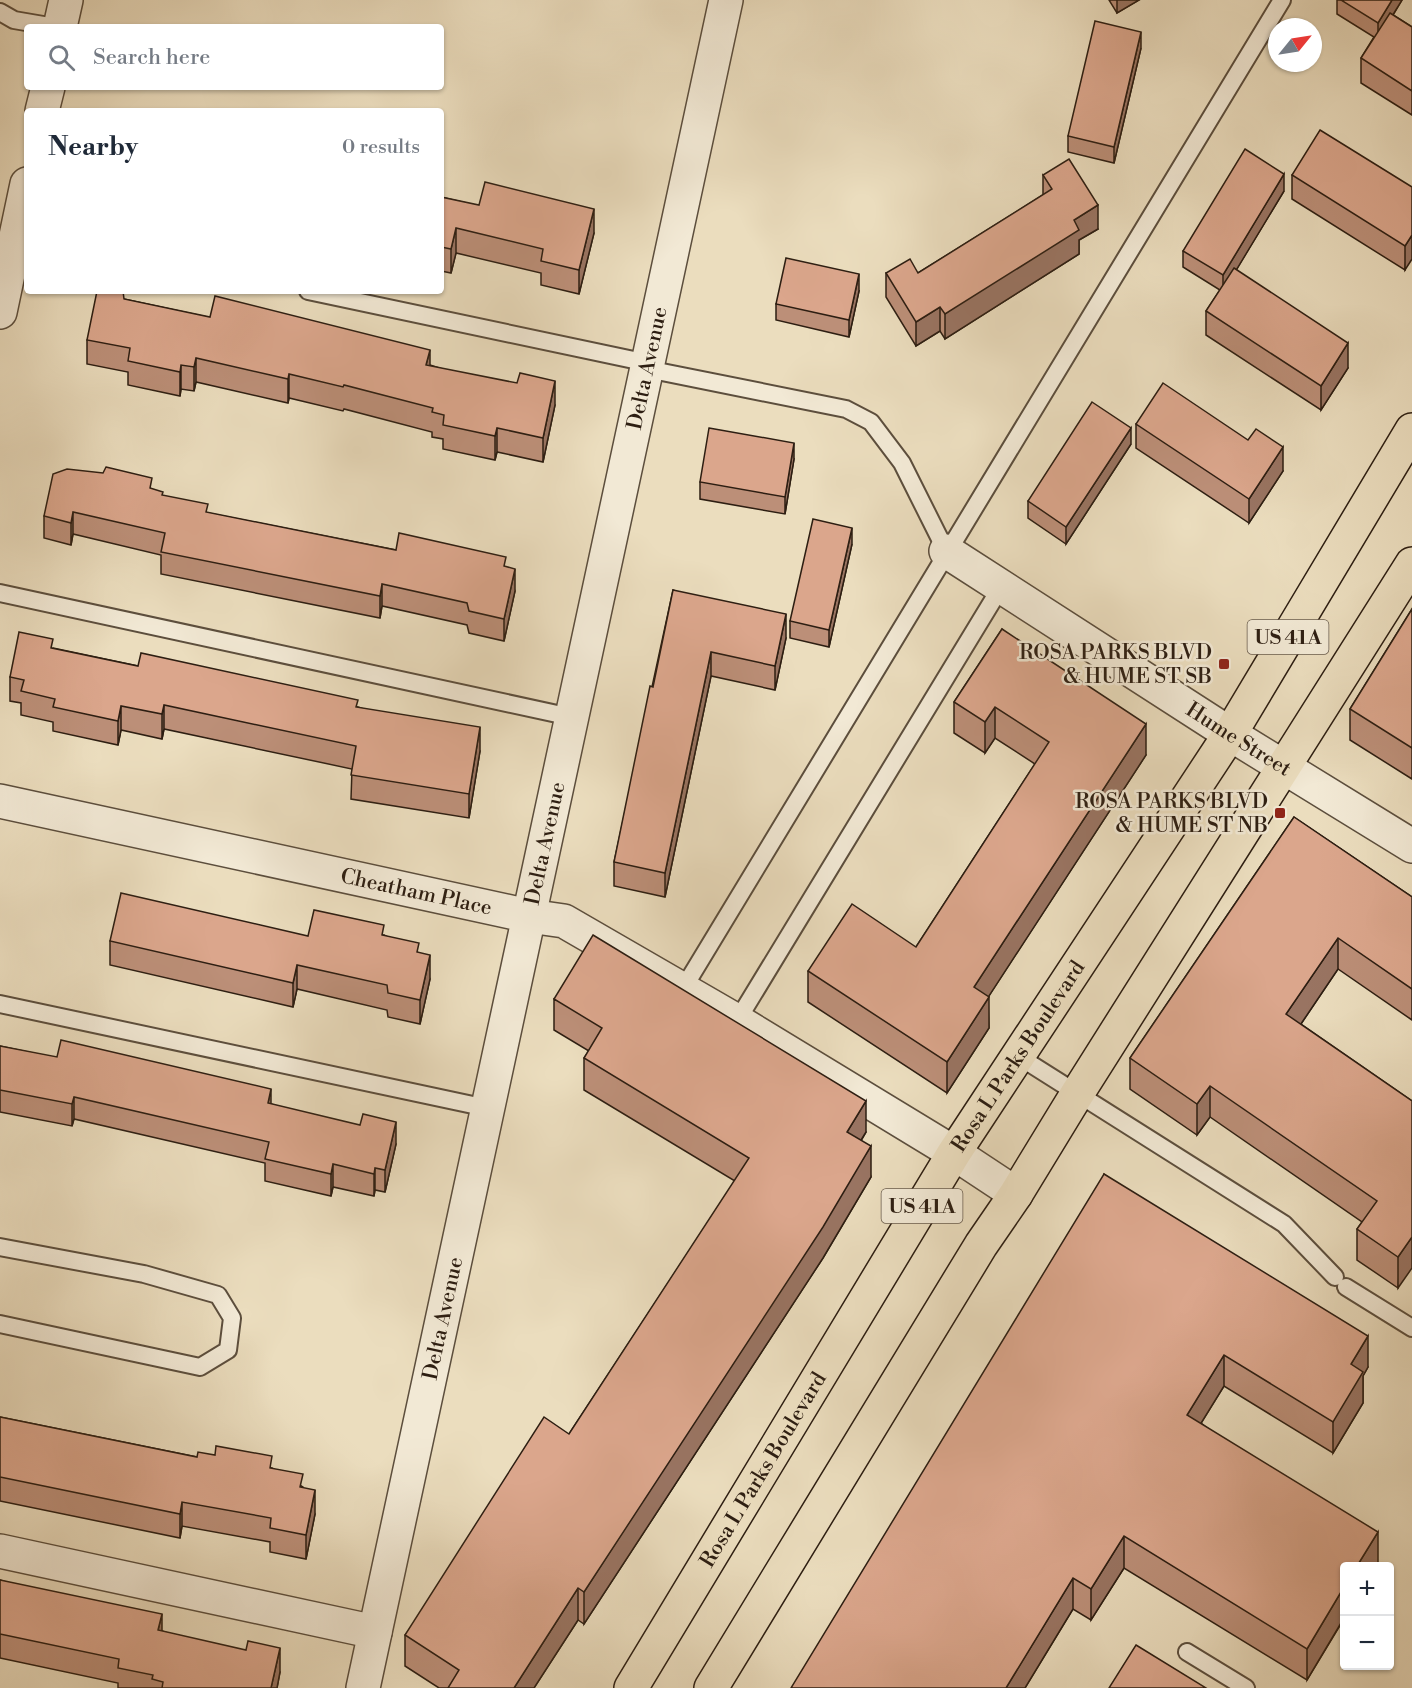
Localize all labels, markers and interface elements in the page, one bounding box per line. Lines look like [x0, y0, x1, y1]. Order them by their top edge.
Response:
north arrow [1268, 18, 1322, 72]
search box [24, 24, 444, 90]
icon: search [45, 41, 78, 74]
text: Search here [93, 44, 210, 71]
text: Nearby [48, 131, 138, 163]
text: 0 results [342, 135, 420, 160]
street label: Delta Avenue [622, 304, 674, 432]
road number: US 41A [1248, 620, 1328, 654]
place label: ROSA PARKS BLVD & HUME ST SB [1019, 640, 1212, 690]
marker: ROSA PARKS BLVD & HUME ST SB [1217, 657, 1231, 671]
street label: Hume Street [1181, 697, 1296, 783]
street label: Delta Avenue [520, 780, 571, 907]
place label: ROSA PARKS BLVD & HUME ST NB [1075, 789, 1268, 839]
marker: ROSA PARKS BLVD & HUME ST NB [1273, 806, 1287, 820]
street label: Cheatham Place [338, 863, 494, 922]
street label: Rosa L Parks Boulevard [946, 956, 1091, 1157]
road number: US 41A [882, 1189, 962, 1223]
street label: Delta Avenue [418, 1255, 469, 1383]
street label: Rosa L Parks Boulevard [695, 1368, 833, 1573]
map controls [1340, 1562, 1394, 1670]
button: + [1340, 1562, 1394, 1616]
button: − [1340, 1616, 1394, 1670]

